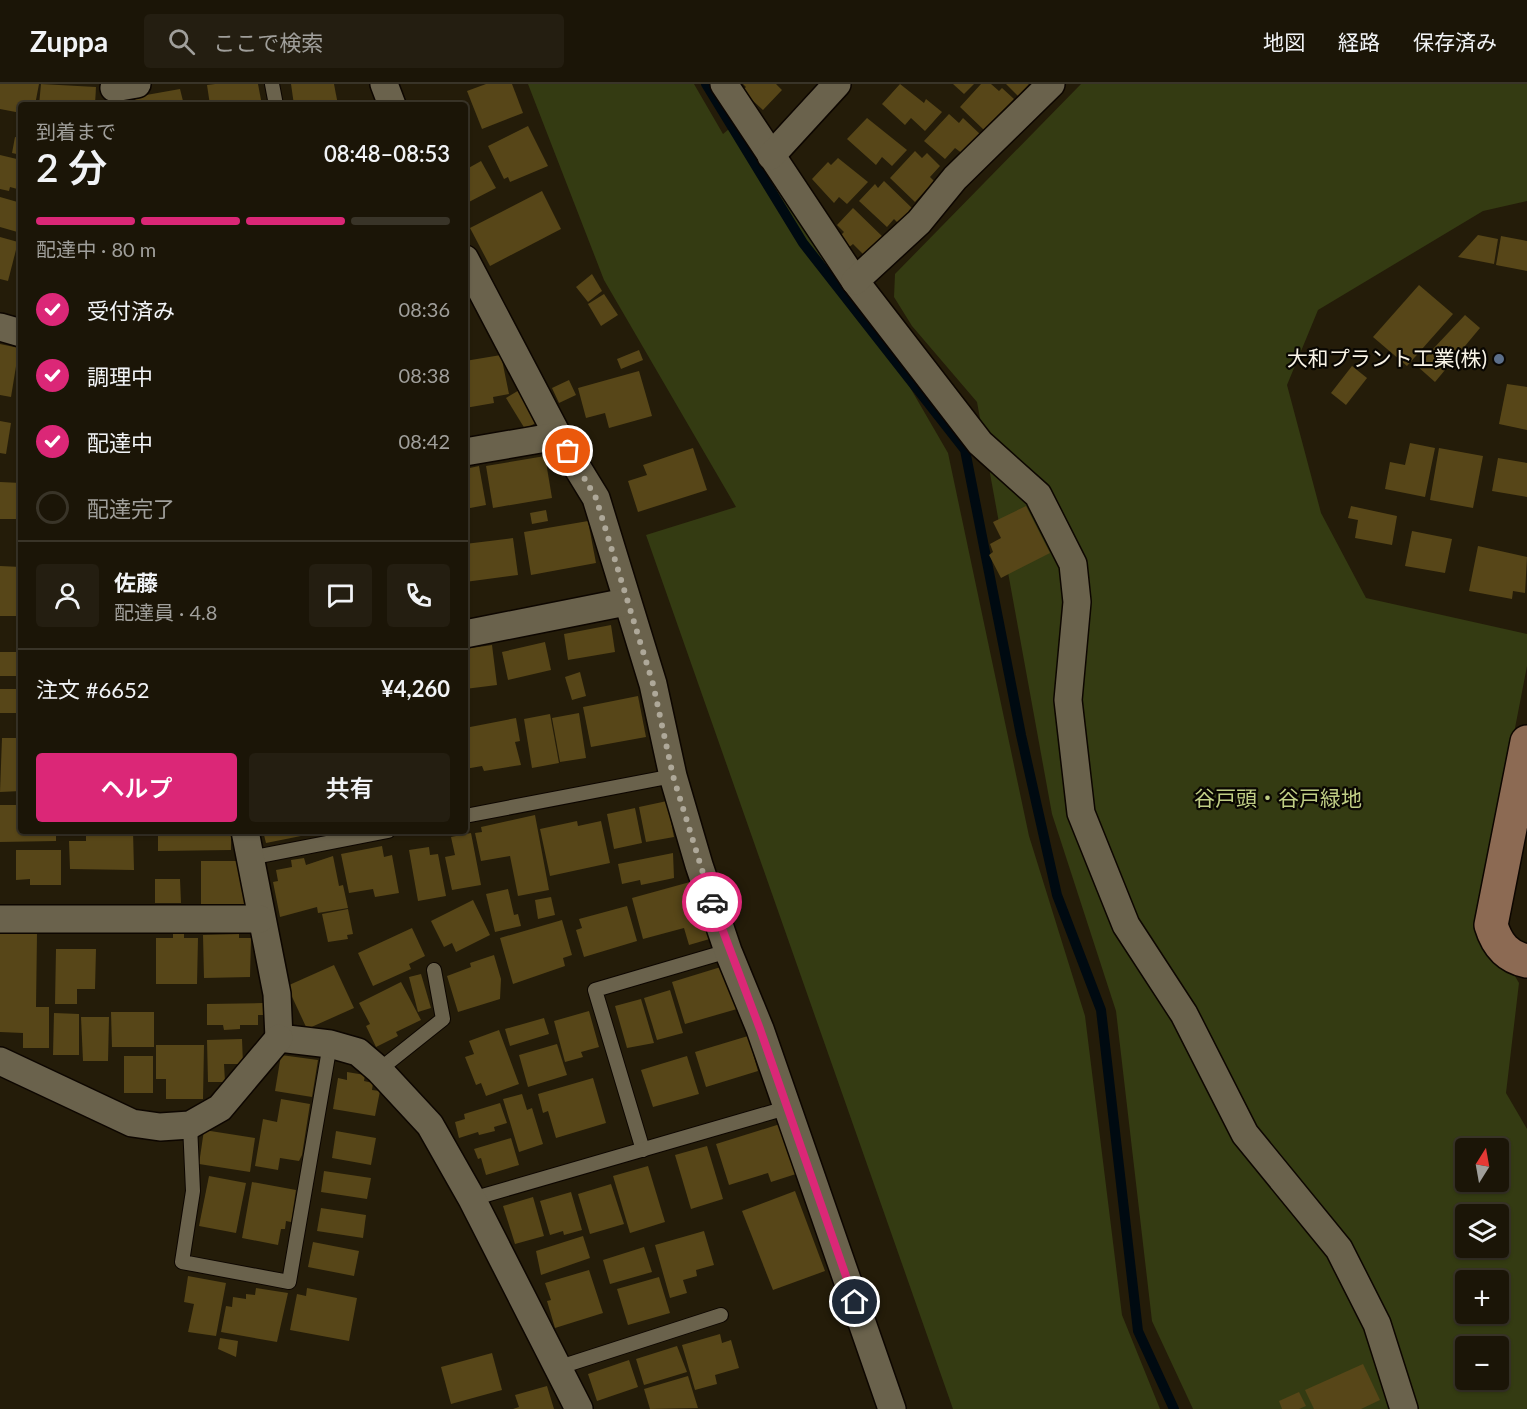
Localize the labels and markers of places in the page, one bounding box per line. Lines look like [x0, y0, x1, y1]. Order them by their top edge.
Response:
place label: 大和プラント工業(株) [1287, 345, 1487, 370]
marker: 大和プラント工業(株) [1492, 352, 1506, 366]
pin [542, 425, 593, 476]
pin [829, 1276, 880, 1327]

